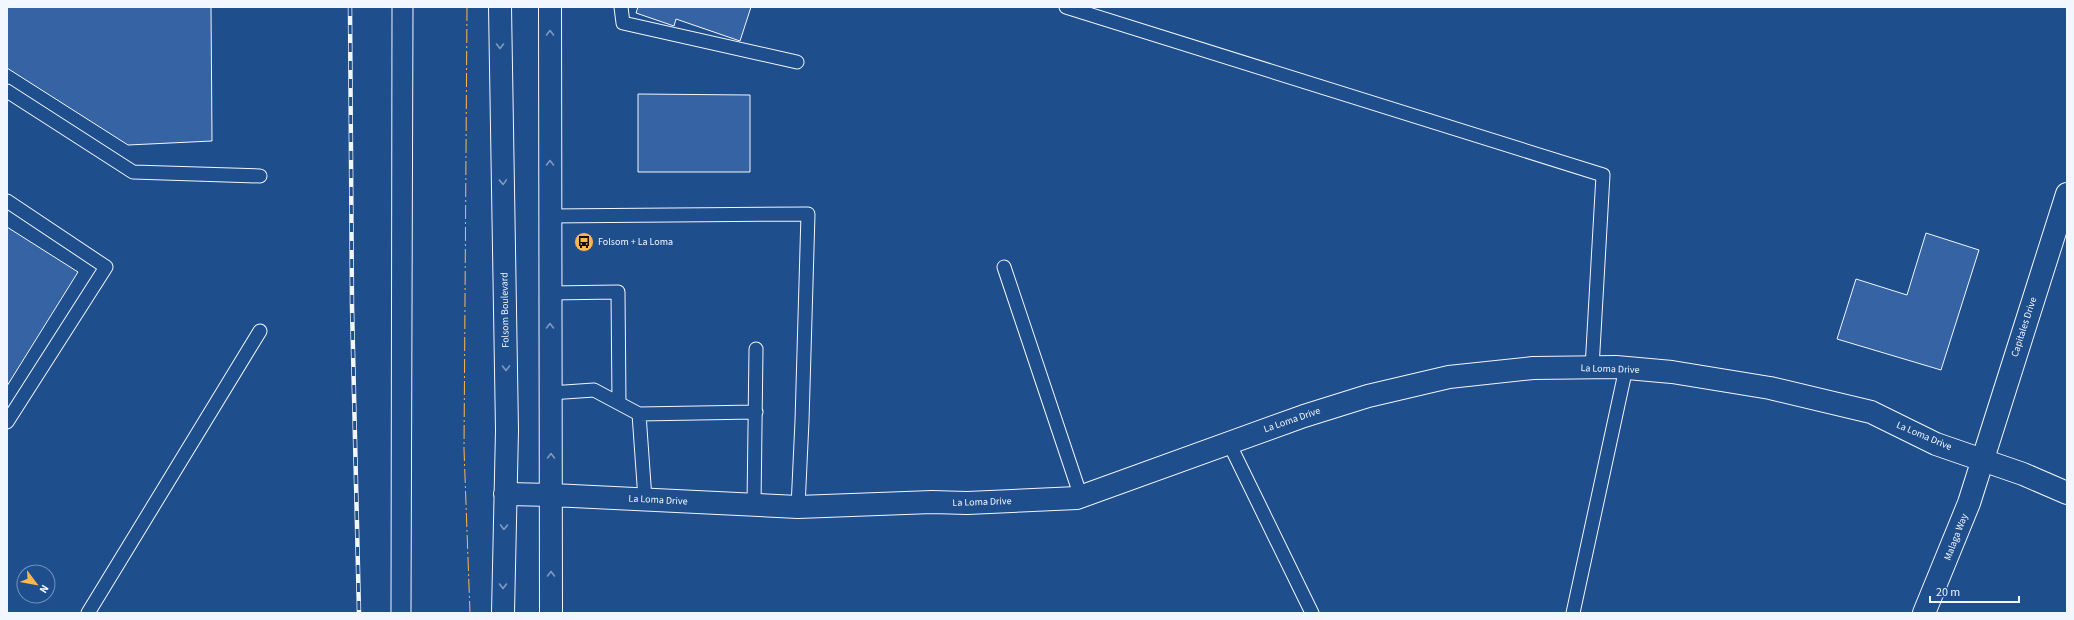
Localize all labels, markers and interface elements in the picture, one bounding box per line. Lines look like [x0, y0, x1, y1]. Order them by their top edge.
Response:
one-way arrow [546, 30, 554, 36]
one-way arrow [496, 43, 504, 49]
one-way arrow [545, 160, 554, 166]
one-way arrow [499, 179, 507, 185]
bus stop icon: Folsom + La Loma [573, 231, 595, 253]
place label: Folsom + La Loma [598, 235, 673, 249]
street label: Folsom Boulevard [497, 272, 513, 348]
street label: Capitales Drive [2008, 295, 2040, 359]
one-way arrow [546, 323, 554, 329]
street label: La Loma Drive [1580, 361, 1640, 377]
one-way arrow [502, 365, 510, 371]
street label: La Loma Drive [1262, 404, 1322, 436]
street label: La Loma Drive [1894, 418, 1954, 454]
one-way arrow [547, 453, 555, 459]
street label: La Loma Drive [628, 491, 688, 509]
street label: La Loma Drive [952, 494, 1012, 510]
street label: Malaga Way [1941, 511, 1971, 562]
one-way arrow [500, 524, 508, 530]
north arrow [16, 564, 56, 604]
one-way arrow [547, 571, 555, 577]
scale bar [1930, 578, 2019, 604]
text: N [36, 582, 52, 596]
one-way arrow [499, 583, 507, 589]
text: 20 m [1936, 584, 1960, 601]

